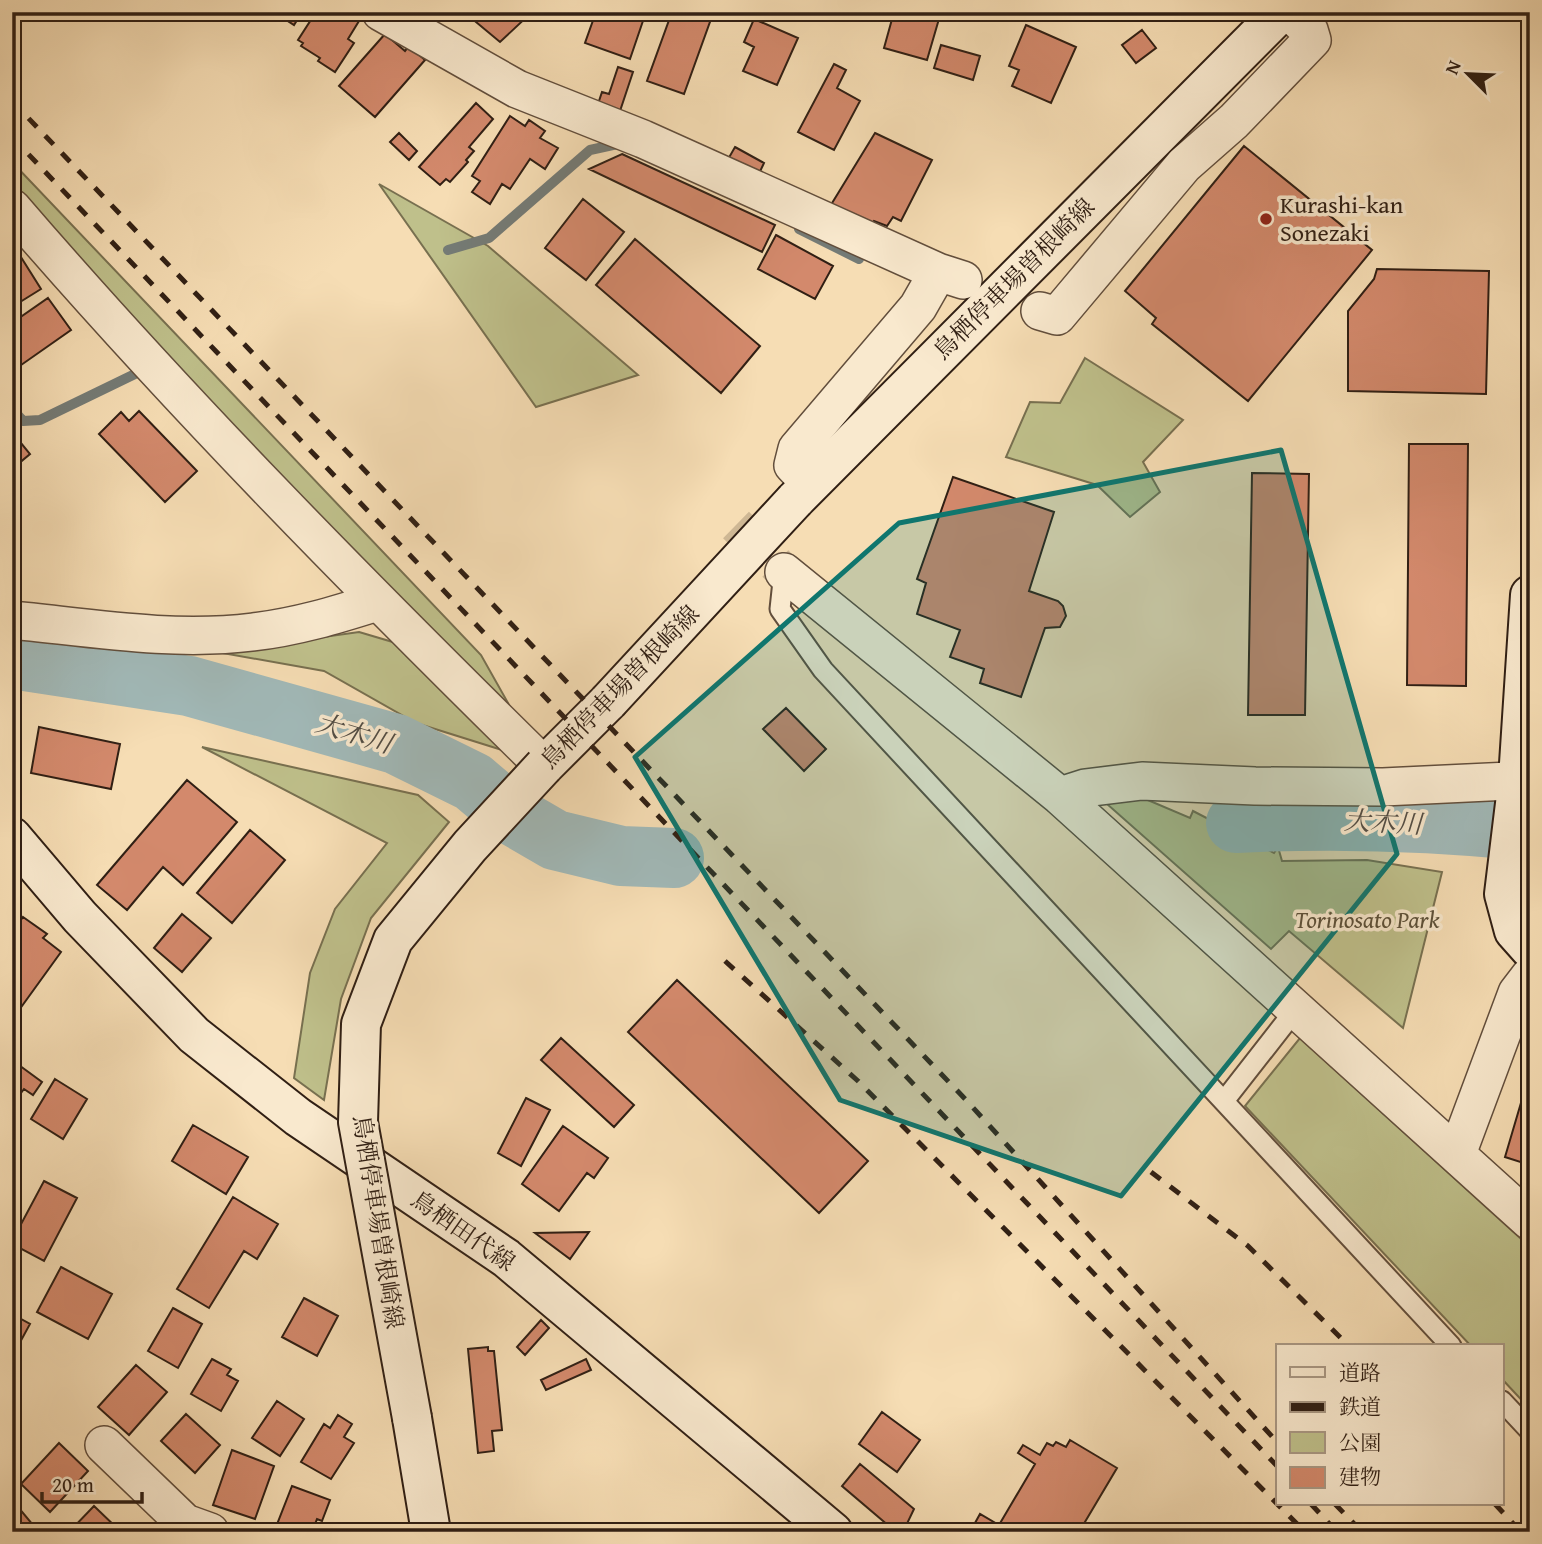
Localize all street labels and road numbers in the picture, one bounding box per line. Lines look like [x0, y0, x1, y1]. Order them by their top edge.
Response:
street label: 鳥栖停車場曽根崎線 [925, 190, 1102, 367]
street label: 鳥栖停車場曽根崎線 [532, 597, 707, 776]
street label: 鳥栖停車場曽根崎線 [344, 1113, 413, 1331]
street label: 鳥栖田代線 [404, 1182, 522, 1279]

